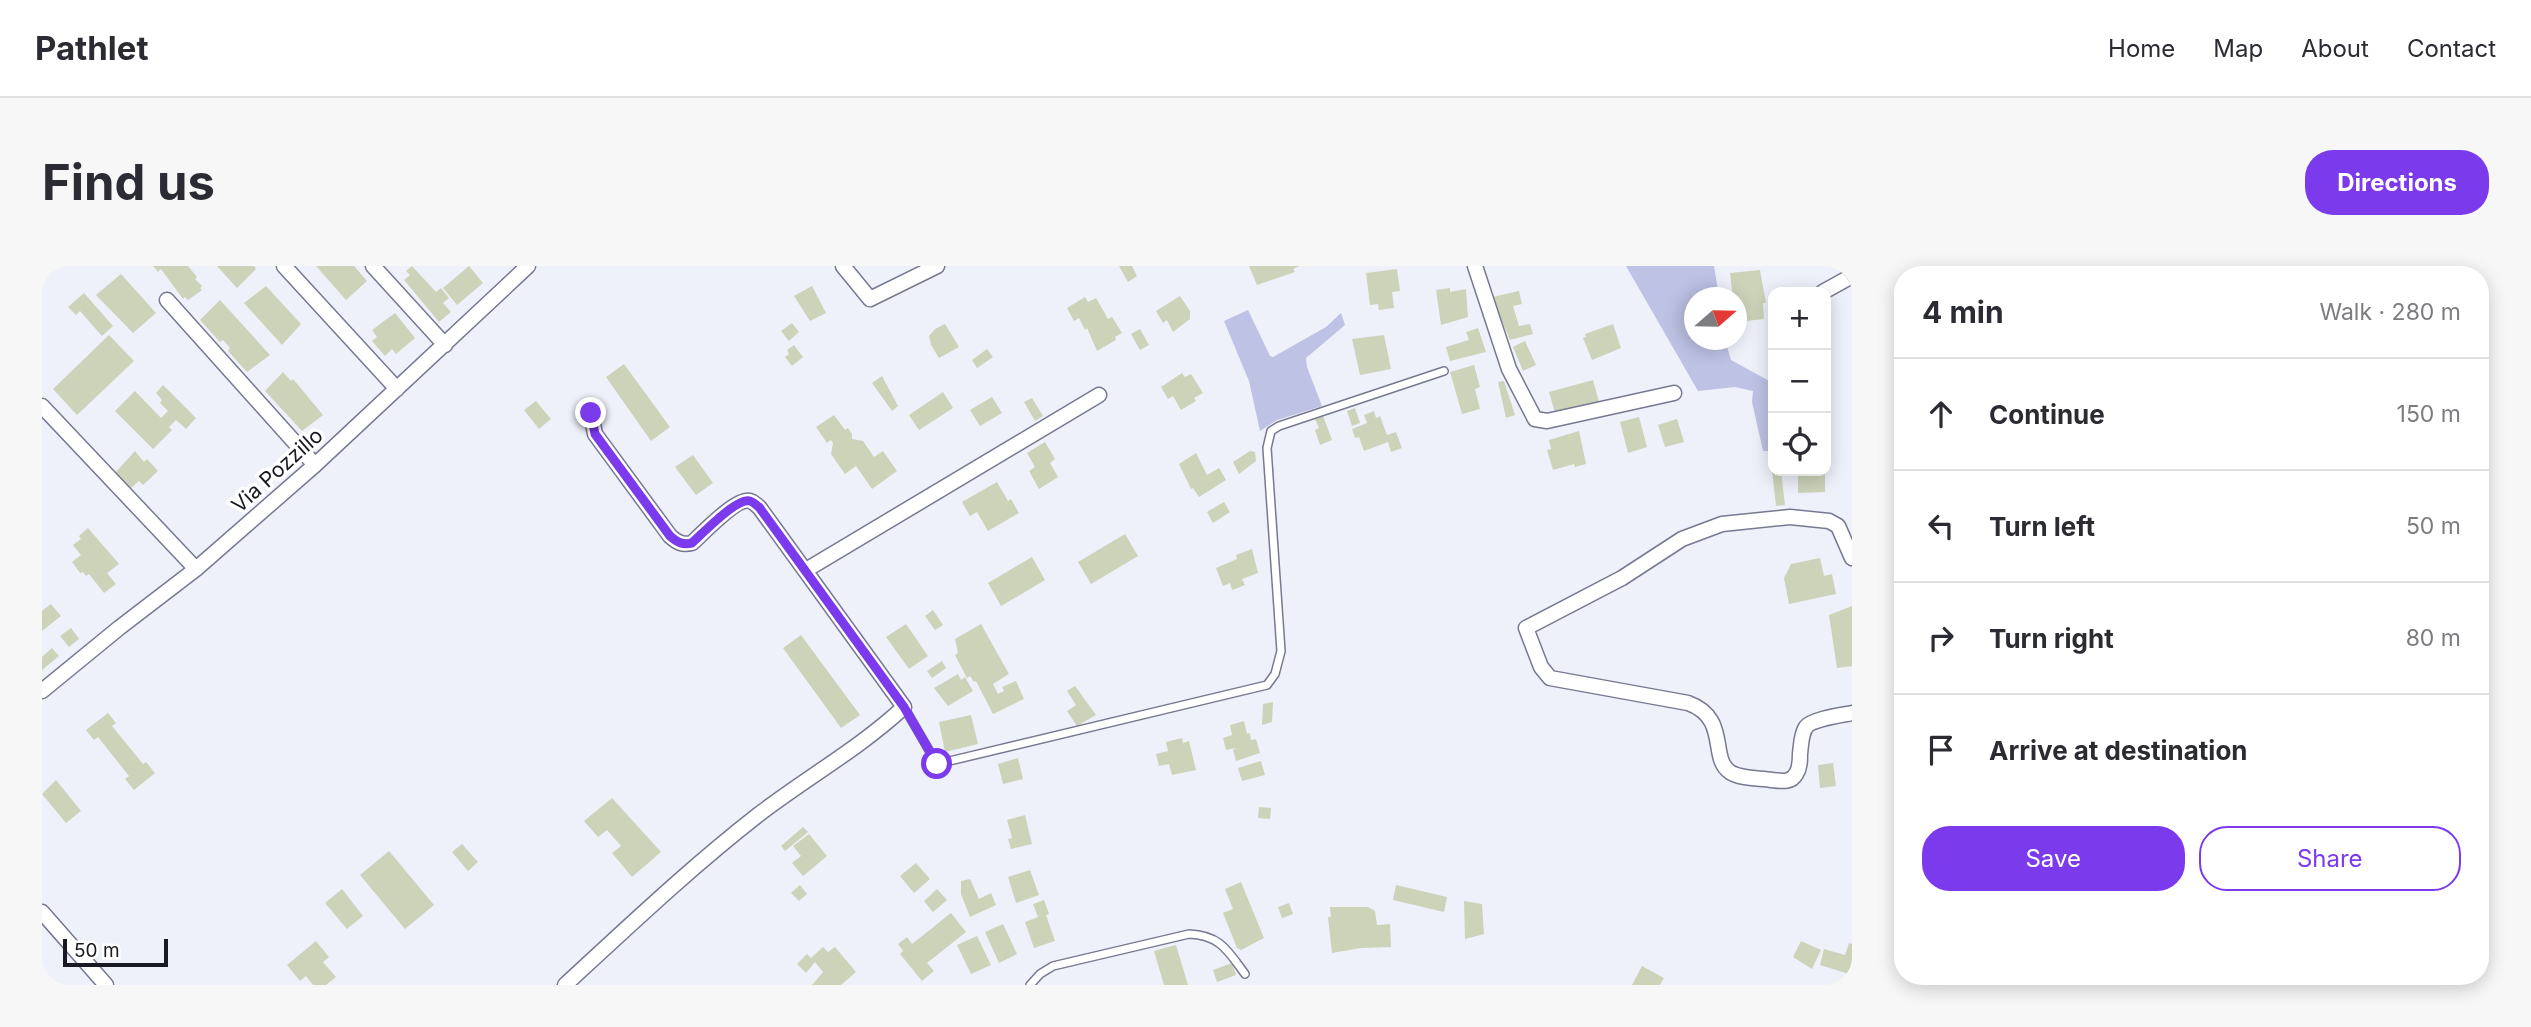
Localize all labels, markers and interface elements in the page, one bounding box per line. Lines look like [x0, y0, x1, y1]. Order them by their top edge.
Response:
text: Pathlet [35, 28, 149, 68]
text: Home [2108, 34, 2175, 63]
text: Map [2213, 34, 2263, 63]
text: About [2301, 34, 2369, 63]
text: Contact [2407, 34, 2496, 63]
button: Directions [2305, 150, 2489, 215]
text: Find us [42, 153, 215, 212]
north arrow [1684, 287, 1747, 350]
map controls [1768, 287, 1831, 476]
button: + [1768, 287, 1831, 350]
text: 4 min [1922, 294, 2004, 330]
text: Walk · 280 m [2319, 298, 2461, 326]
button: − [1768, 350, 1831, 413]
icon: ahead [1922, 395, 1960, 433]
route end [575, 397, 606, 428]
text: Continue [1989, 399, 2105, 430]
text: 150 m [2397, 400, 2461, 428]
button: locate [1768, 413, 1831, 476]
street label: Via Pozzillo [226, 423, 328, 517]
icon: left [1922, 507, 1960, 545]
text: Turn left [1989, 511, 2095, 542]
text: 50 m [2406, 512, 2461, 540]
icon: right [1922, 619, 1960, 657]
text: Turn right [1989, 623, 2114, 654]
text: 80 m [2406, 624, 2461, 652]
icon: arrive [1922, 731, 1960, 769]
text: Arrive at destination [1989, 735, 2248, 766]
route start [921, 748, 952, 779]
button: Save [1922, 826, 2185, 891]
button: Share [2199, 826, 2461, 891]
scale bar [63, 936, 168, 968]
text: 50 m [74, 939, 120, 962]

